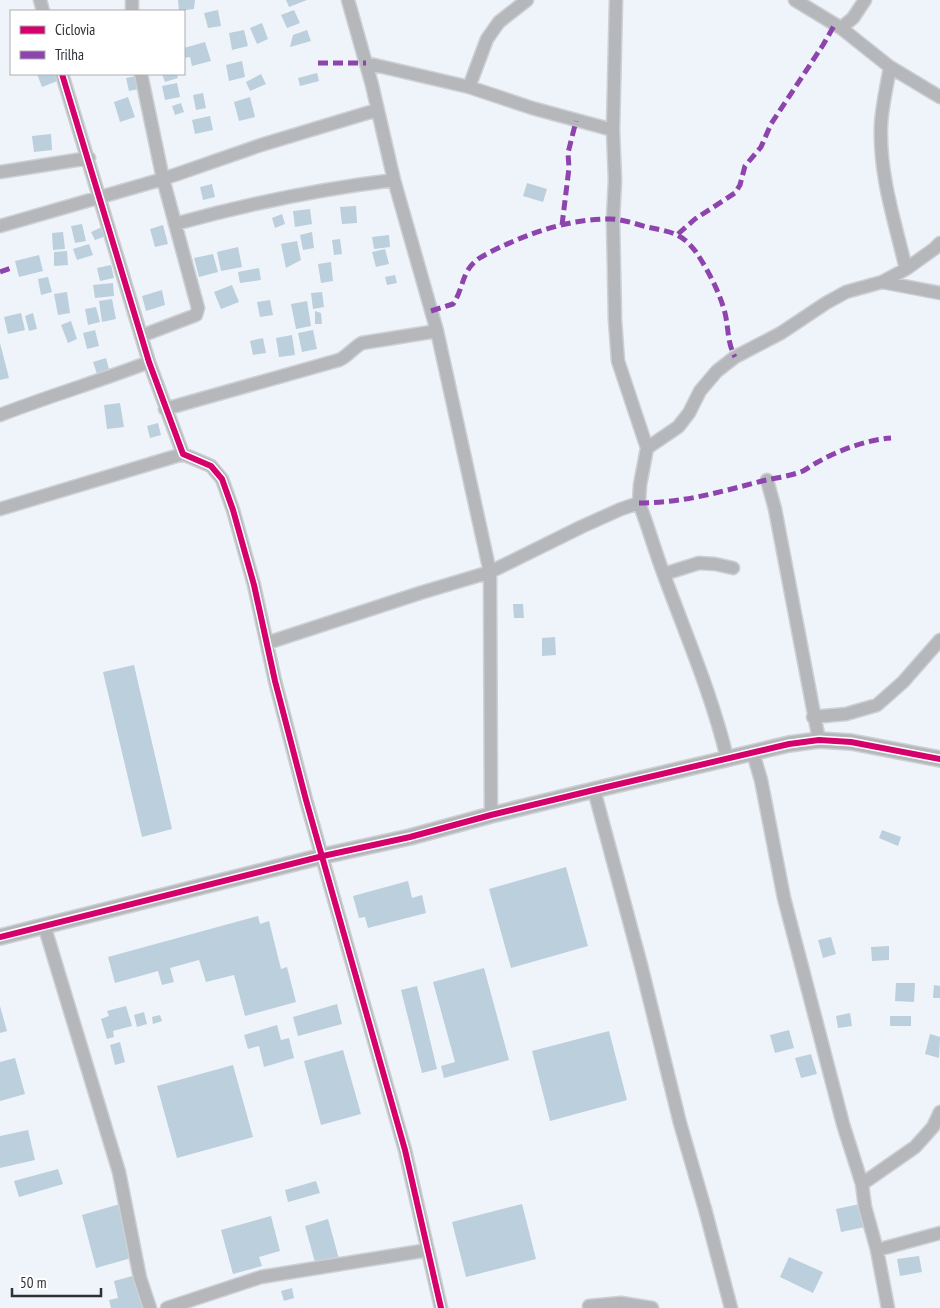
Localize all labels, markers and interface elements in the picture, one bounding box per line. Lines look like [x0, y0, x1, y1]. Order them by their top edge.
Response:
legend [10, 10, 185, 75]
text: Ciclovia [55, 20, 95, 39]
text: Trilha [55, 45, 84, 64]
scale bar [12, 1266, 101, 1298]
text: 50 m [20, 1273, 46, 1292]

